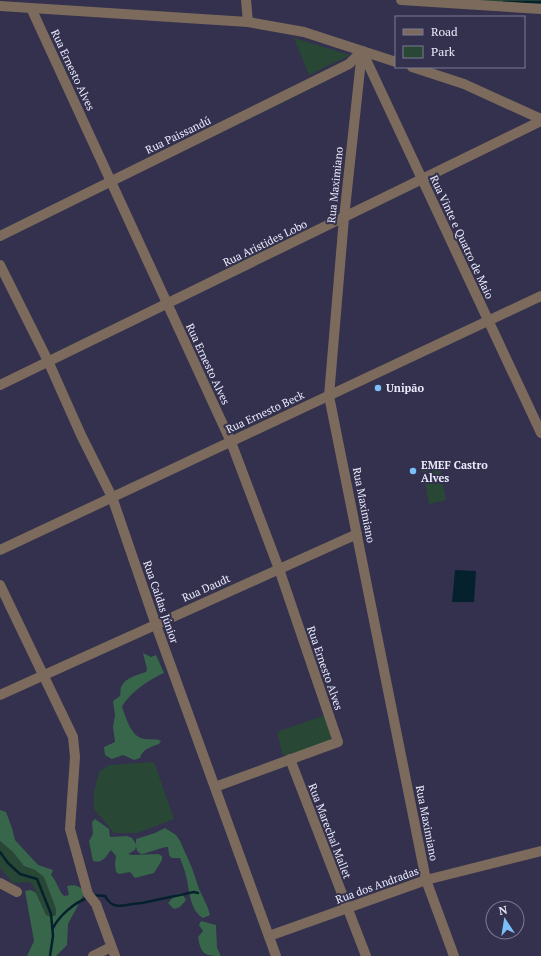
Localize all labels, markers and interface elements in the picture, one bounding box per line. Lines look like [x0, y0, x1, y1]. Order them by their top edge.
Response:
legend [395, 16, 525, 68]
text: Road [431, 24, 458, 39]
street label: Rua Ernesto Alves [48, 27, 98, 113]
text: Park [431, 44, 456, 59]
street label: Rua Paissandú [143, 113, 214, 157]
street label: Rua Maximiano [324, 146, 346, 224]
street label: Rua Vinte e Quatro de Maio [427, 173, 497, 301]
street label: Rua Aristides Lobo [221, 217, 309, 269]
street label: Rua Ernesto Alves [183, 321, 233, 407]
place label: Unipão [386, 381, 424, 395]
marker: Unipão [373, 383, 383, 393]
street label: Rua Ernesto Beck [224, 388, 307, 436]
place label: EMEF Castro Alves [421, 458, 488, 485]
street label: Rua Maximiano [350, 466, 378, 544]
marker: EMEF Castro Alves [408, 466, 418, 476]
street label: Rua Caldas Júnior [140, 559, 182, 646]
street label: Rua Daudt [180, 571, 232, 605]
street label: Rua Ernesto Alves [304, 624, 346, 712]
street label: Rua Marechal Mallet [305, 781, 355, 881]
street label: Rua Maximiano [413, 784, 441, 862]
street label: Rua dos Andradas [334, 863, 421, 907]
north arrow [485, 900, 525, 940]
text: N [497, 902, 509, 918]

